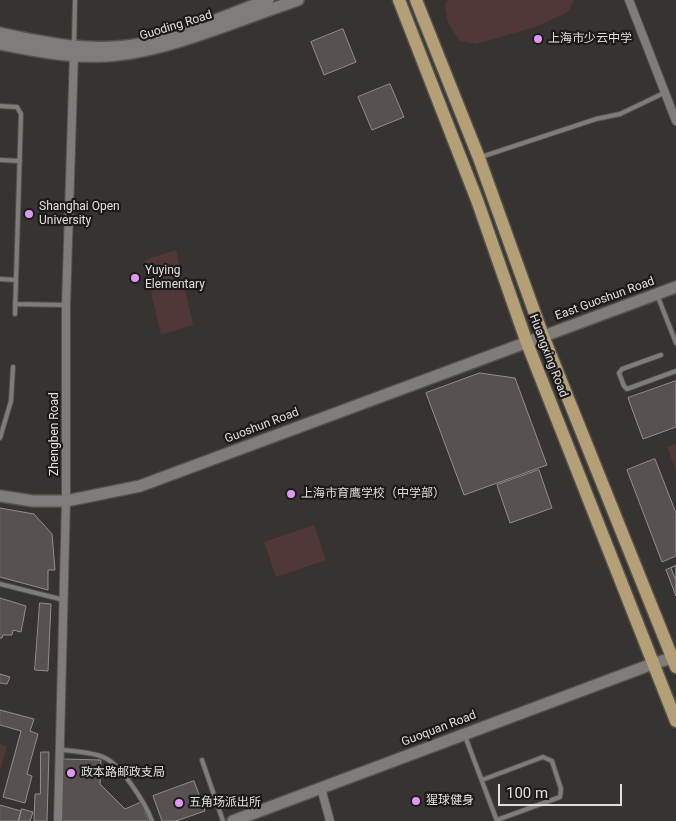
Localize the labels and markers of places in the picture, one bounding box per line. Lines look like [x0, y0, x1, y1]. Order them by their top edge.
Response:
place label: 上海市少云中学 [548, 32, 632, 46]
marker: 上海市少云中学 [532, 33, 544, 45]
place label: Shanghai Open University [39, 200, 120, 228]
marker: Shanghai Open University [23, 208, 35, 220]
place label: Yuying Elementary [145, 264, 205, 292]
marker: Yuying Elementary [129, 272, 141, 284]
place label: 上海市育鹰学校（中学部） [301, 487, 445, 501]
marker: 上海市育鹰学校（中学部） [285, 488, 297, 500]
place label: 政本路邮政支局 [81, 766, 165, 780]
marker: 政本路邮政支局 [65, 767, 77, 779]
place label: 猩球健身 [426, 794, 474, 808]
marker: 猩球健身 [410, 795, 422, 807]
place label: 五角场派出所 [189, 796, 261, 810]
marker: 五角场派出所 [173, 797, 185, 809]

